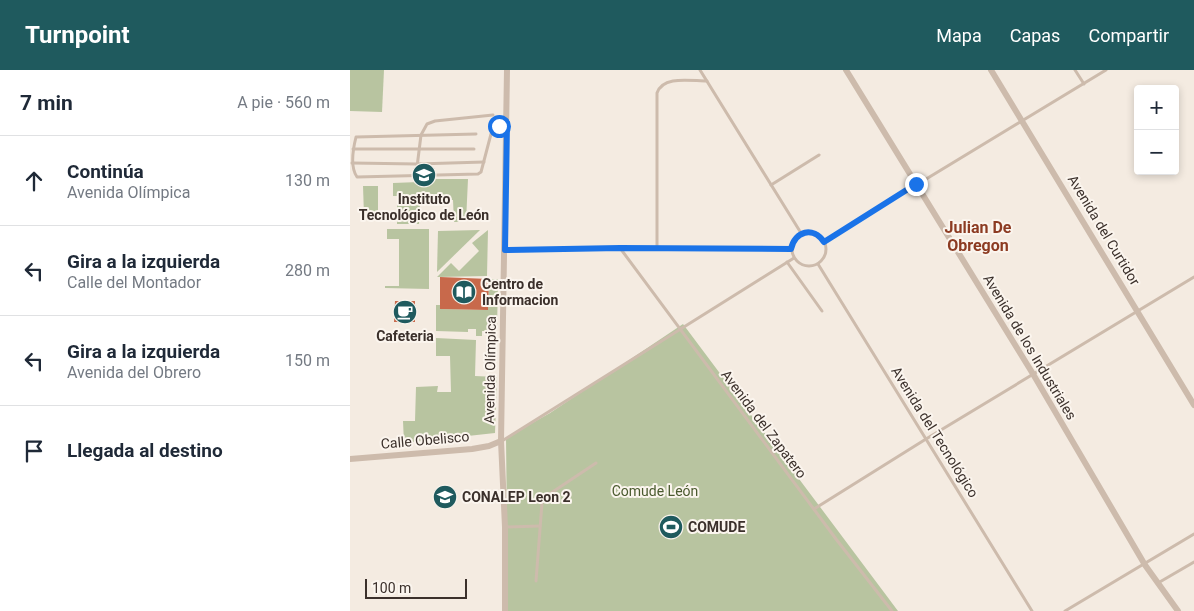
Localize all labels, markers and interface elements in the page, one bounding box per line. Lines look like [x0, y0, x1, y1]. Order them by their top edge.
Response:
text: Turnpoint [25, 21, 130, 49]
text: Mapa [936, 25, 982, 46]
text: Capas [1010, 25, 1060, 46]
text: Compartir [1088, 25, 1169, 46]
map controls [1134, 85, 1179, 175]
button: + [1134, 85, 1179, 130]
text: 7 min [20, 91, 73, 115]
text: A pie · 560 m [237, 93, 330, 112]
route start [488, 115, 511, 138]
button: − [1134, 130, 1179, 175]
text: Continúa [67, 160, 144, 183]
school or university icon: Instituto Tecnológico de León [411, 162, 437, 188]
icon: ahead [20, 167, 48, 195]
text: 130 m [285, 171, 330, 190]
street label: Avenida del Curtidor [1065, 172, 1143, 288]
route end [905, 173, 928, 196]
text: Avenida Olímpica [67, 183, 190, 202]
place label: Instituto Tecnológico de León [359, 191, 489, 223]
district label: Julian De Obregon [945, 218, 1012, 255]
text: Gira a la izquierda [67, 250, 220, 273]
icon: left [20, 257, 48, 285]
text: 280 m [285, 261, 330, 280]
street label: Avenida de los Industriales [980, 271, 1080, 423]
text: Calle del Montador [67, 273, 201, 292]
place label: Centro de Informacion [482, 276, 559, 308]
library icon: Centro de Informacion [451, 279, 477, 305]
cafe icon: Cafeteria [392, 299, 418, 325]
street label: Avenida Olímpica [481, 316, 499, 424]
place label: Cafeteria [376, 328, 434, 344]
text: Gira a la izquierda [67, 340, 220, 363]
icon: left [20, 347, 48, 375]
text: 150 m [285, 351, 330, 370]
text: Avenida del Obrero [67, 363, 201, 382]
street label: Avenida del Tecnológico [888, 364, 982, 500]
street label: Avenida del Zapatero [718, 367, 810, 481]
street label: Calle Obelisco [380, 428, 470, 452]
icon: arrive [20, 437, 48, 465]
text: Llegada al destino [67, 439, 223, 462]
park label: Comude León [612, 483, 698, 499]
school or university icon: CONALEP Leon 2 [432, 484, 458, 510]
place label: CONALEP Leon 2 [462, 489, 571, 505]
sports icon: COMUDE [658, 514, 684, 540]
place label: COMUDE [688, 519, 745, 535]
scale bar [365, 576, 468, 599]
text: 100 m [372, 580, 411, 596]

